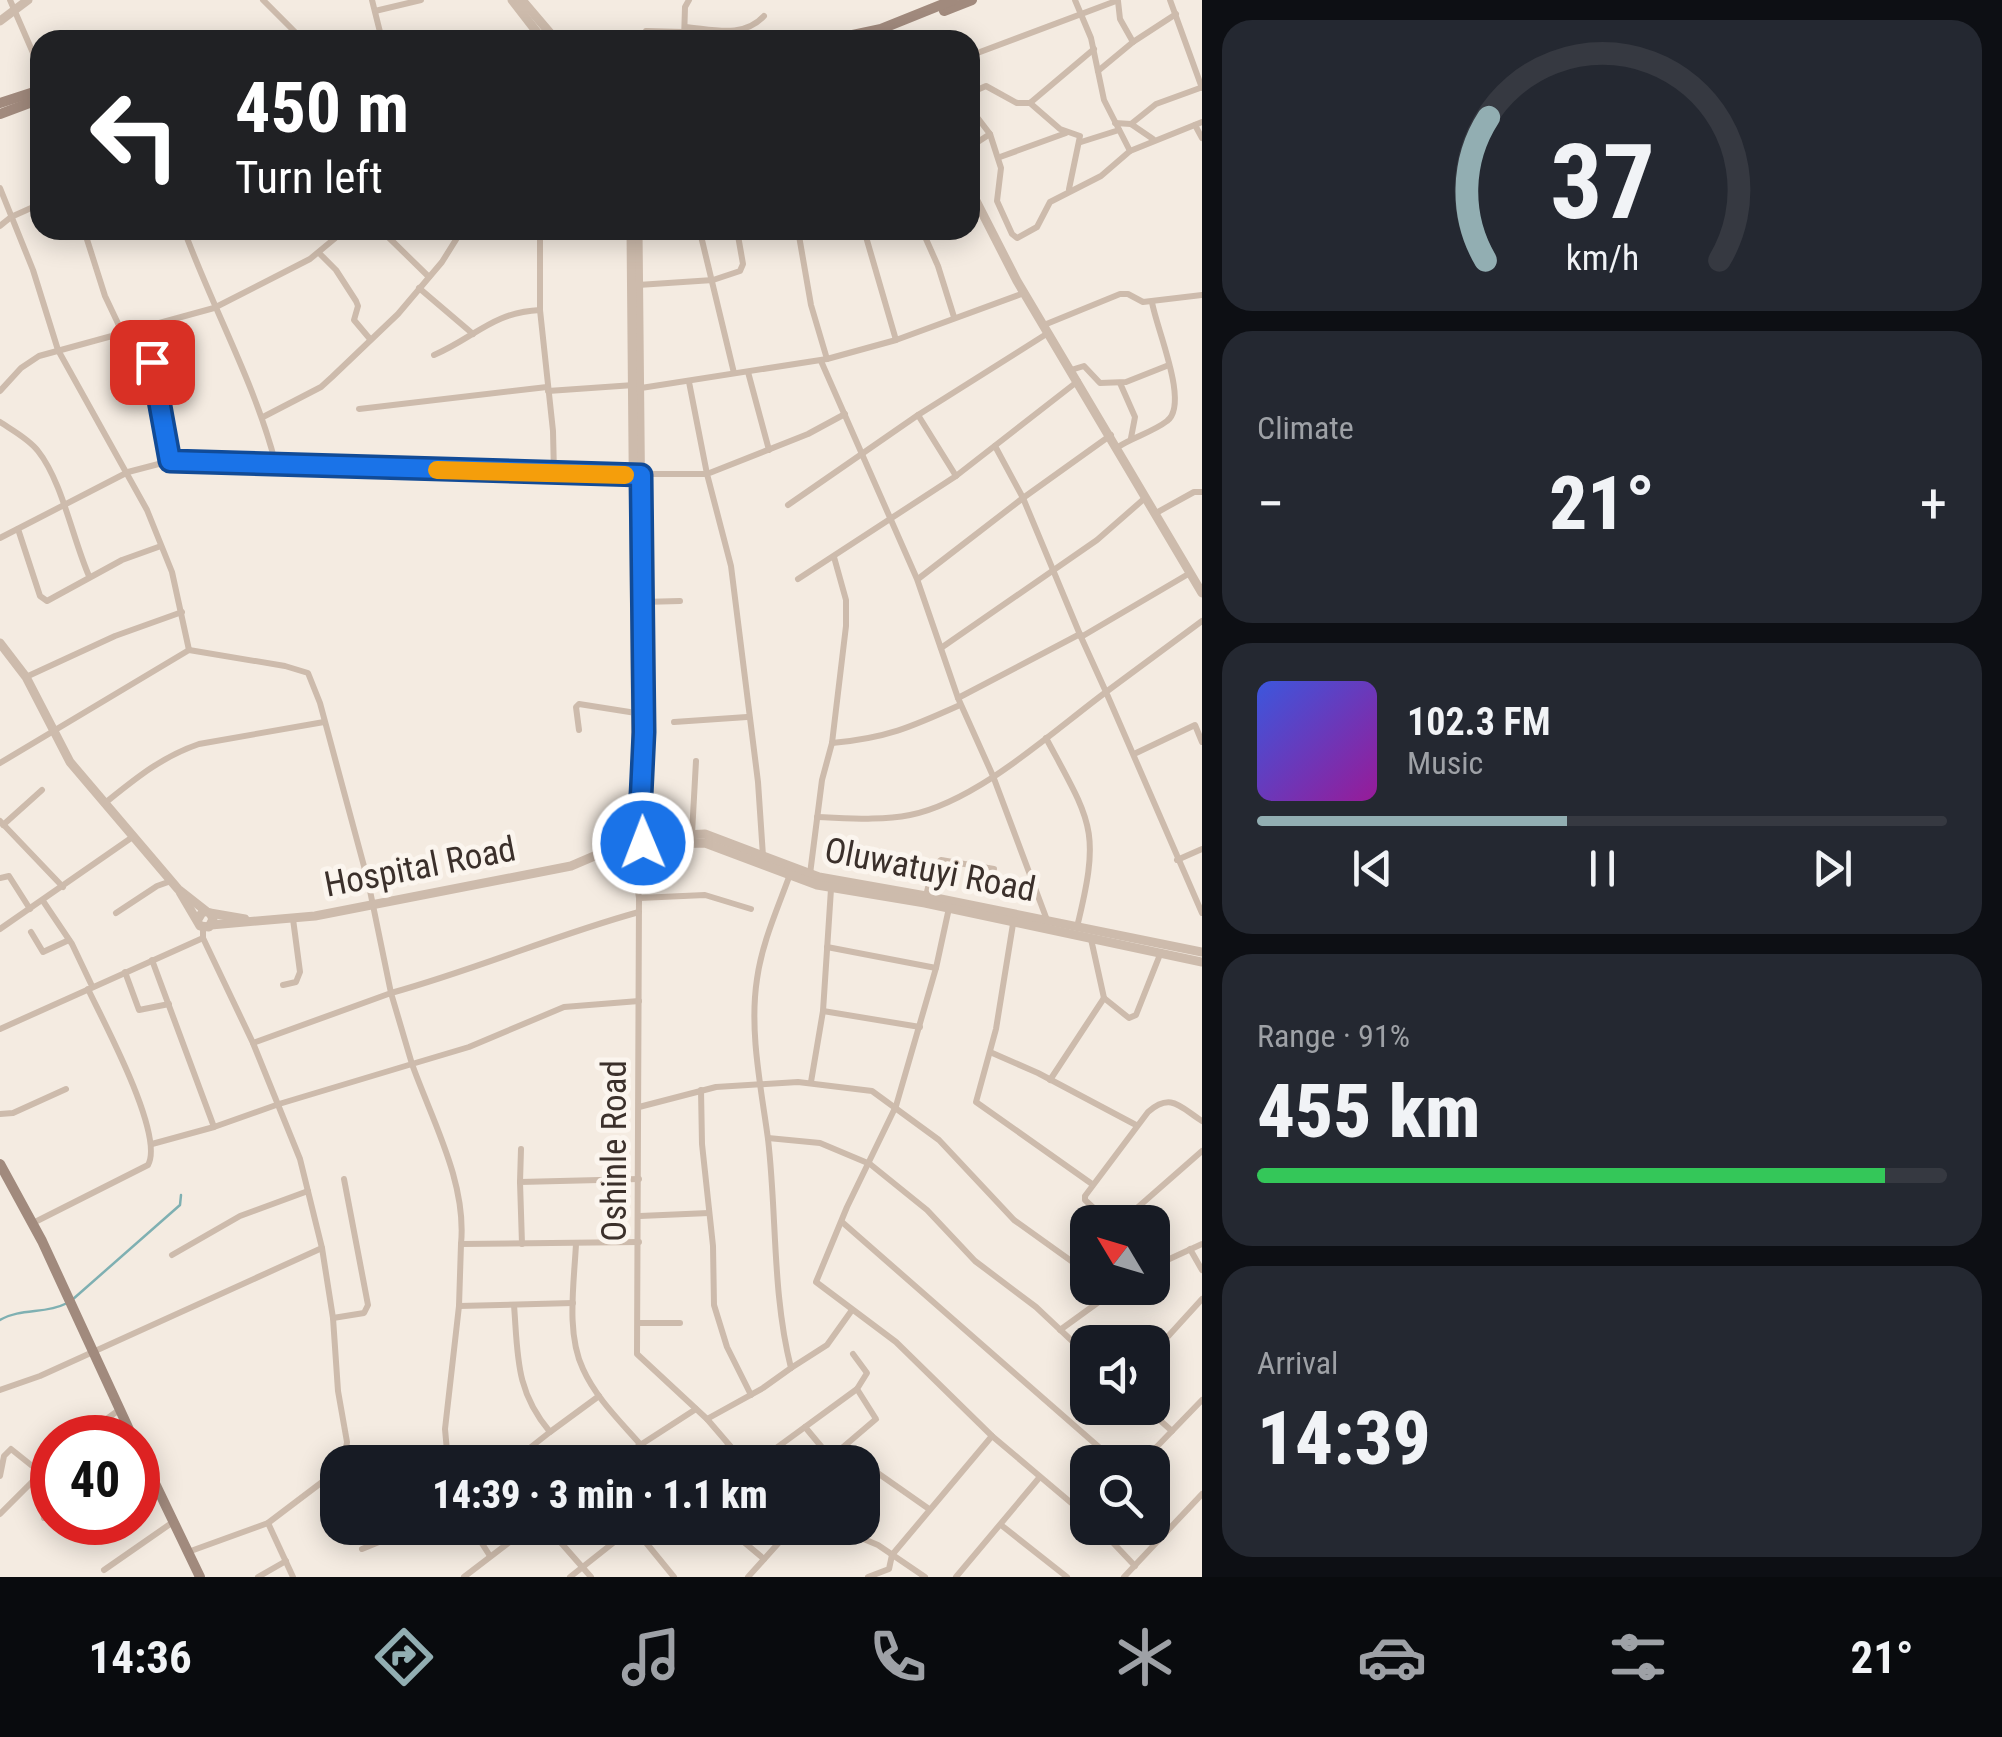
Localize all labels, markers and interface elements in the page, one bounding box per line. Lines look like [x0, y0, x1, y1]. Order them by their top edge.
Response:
text: 450 m [235, 67, 409, 149]
icon: left [70, 70, 200, 200]
text: 37 [1549, 122, 1655, 243]
text: Turn left [235, 151, 383, 204]
text: km/h [1565, 237, 1639, 279]
pin [110, 320, 195, 405]
icon: arrive [125, 335, 180, 390]
text: Climate [1257, 409, 1354, 447]
text: 21° [1549, 459, 1655, 547]
text: − [1257, 472, 1285, 536]
text: + [1920, 472, 1947, 536]
text: 102.3 FM [1407, 700, 1551, 744]
text: Music [1407, 744, 1483, 782]
position arrow [591, 791, 695, 895]
street label: Hospital Road [321, 828, 519, 906]
street label: Oluwatuyi Road [821, 829, 1039, 911]
icon: previous [1345, 841, 1400, 896]
icon: pause [1575, 841, 1630, 896]
icon: next [1805, 841, 1860, 896]
text: Range · 91% [1257, 1017, 1410, 1055]
street label: Oshinle Road [594, 1060, 635, 1242]
text: 455 km [1257, 1067, 1480, 1155]
north arrow [1070, 1205, 1170, 1305]
map controls [1070, 1205, 1170, 1545]
button: sound [1070, 1325, 1170, 1425]
text: Arrival [1257, 1344, 1338, 1382]
text: 14:39 [1257, 1394, 1431, 1482]
speed limit sign: 40 [30, 1415, 160, 1545]
button: search [1070, 1445, 1170, 1545]
text: 14:39 · 3 min · 1.1 km [432, 1473, 768, 1517]
icon: directions [369, 1622, 439, 1692]
icon: music [616, 1622, 686, 1692]
icon: phone [863, 1622, 933, 1692]
icon: climate [1110, 1622, 1180, 1692]
icon: car [1357, 1622, 1427, 1692]
icon: filters [1603, 1622, 1673, 1692]
text: 14:36 [88, 1631, 192, 1684]
text: 21° [1850, 1631, 1913, 1684]

